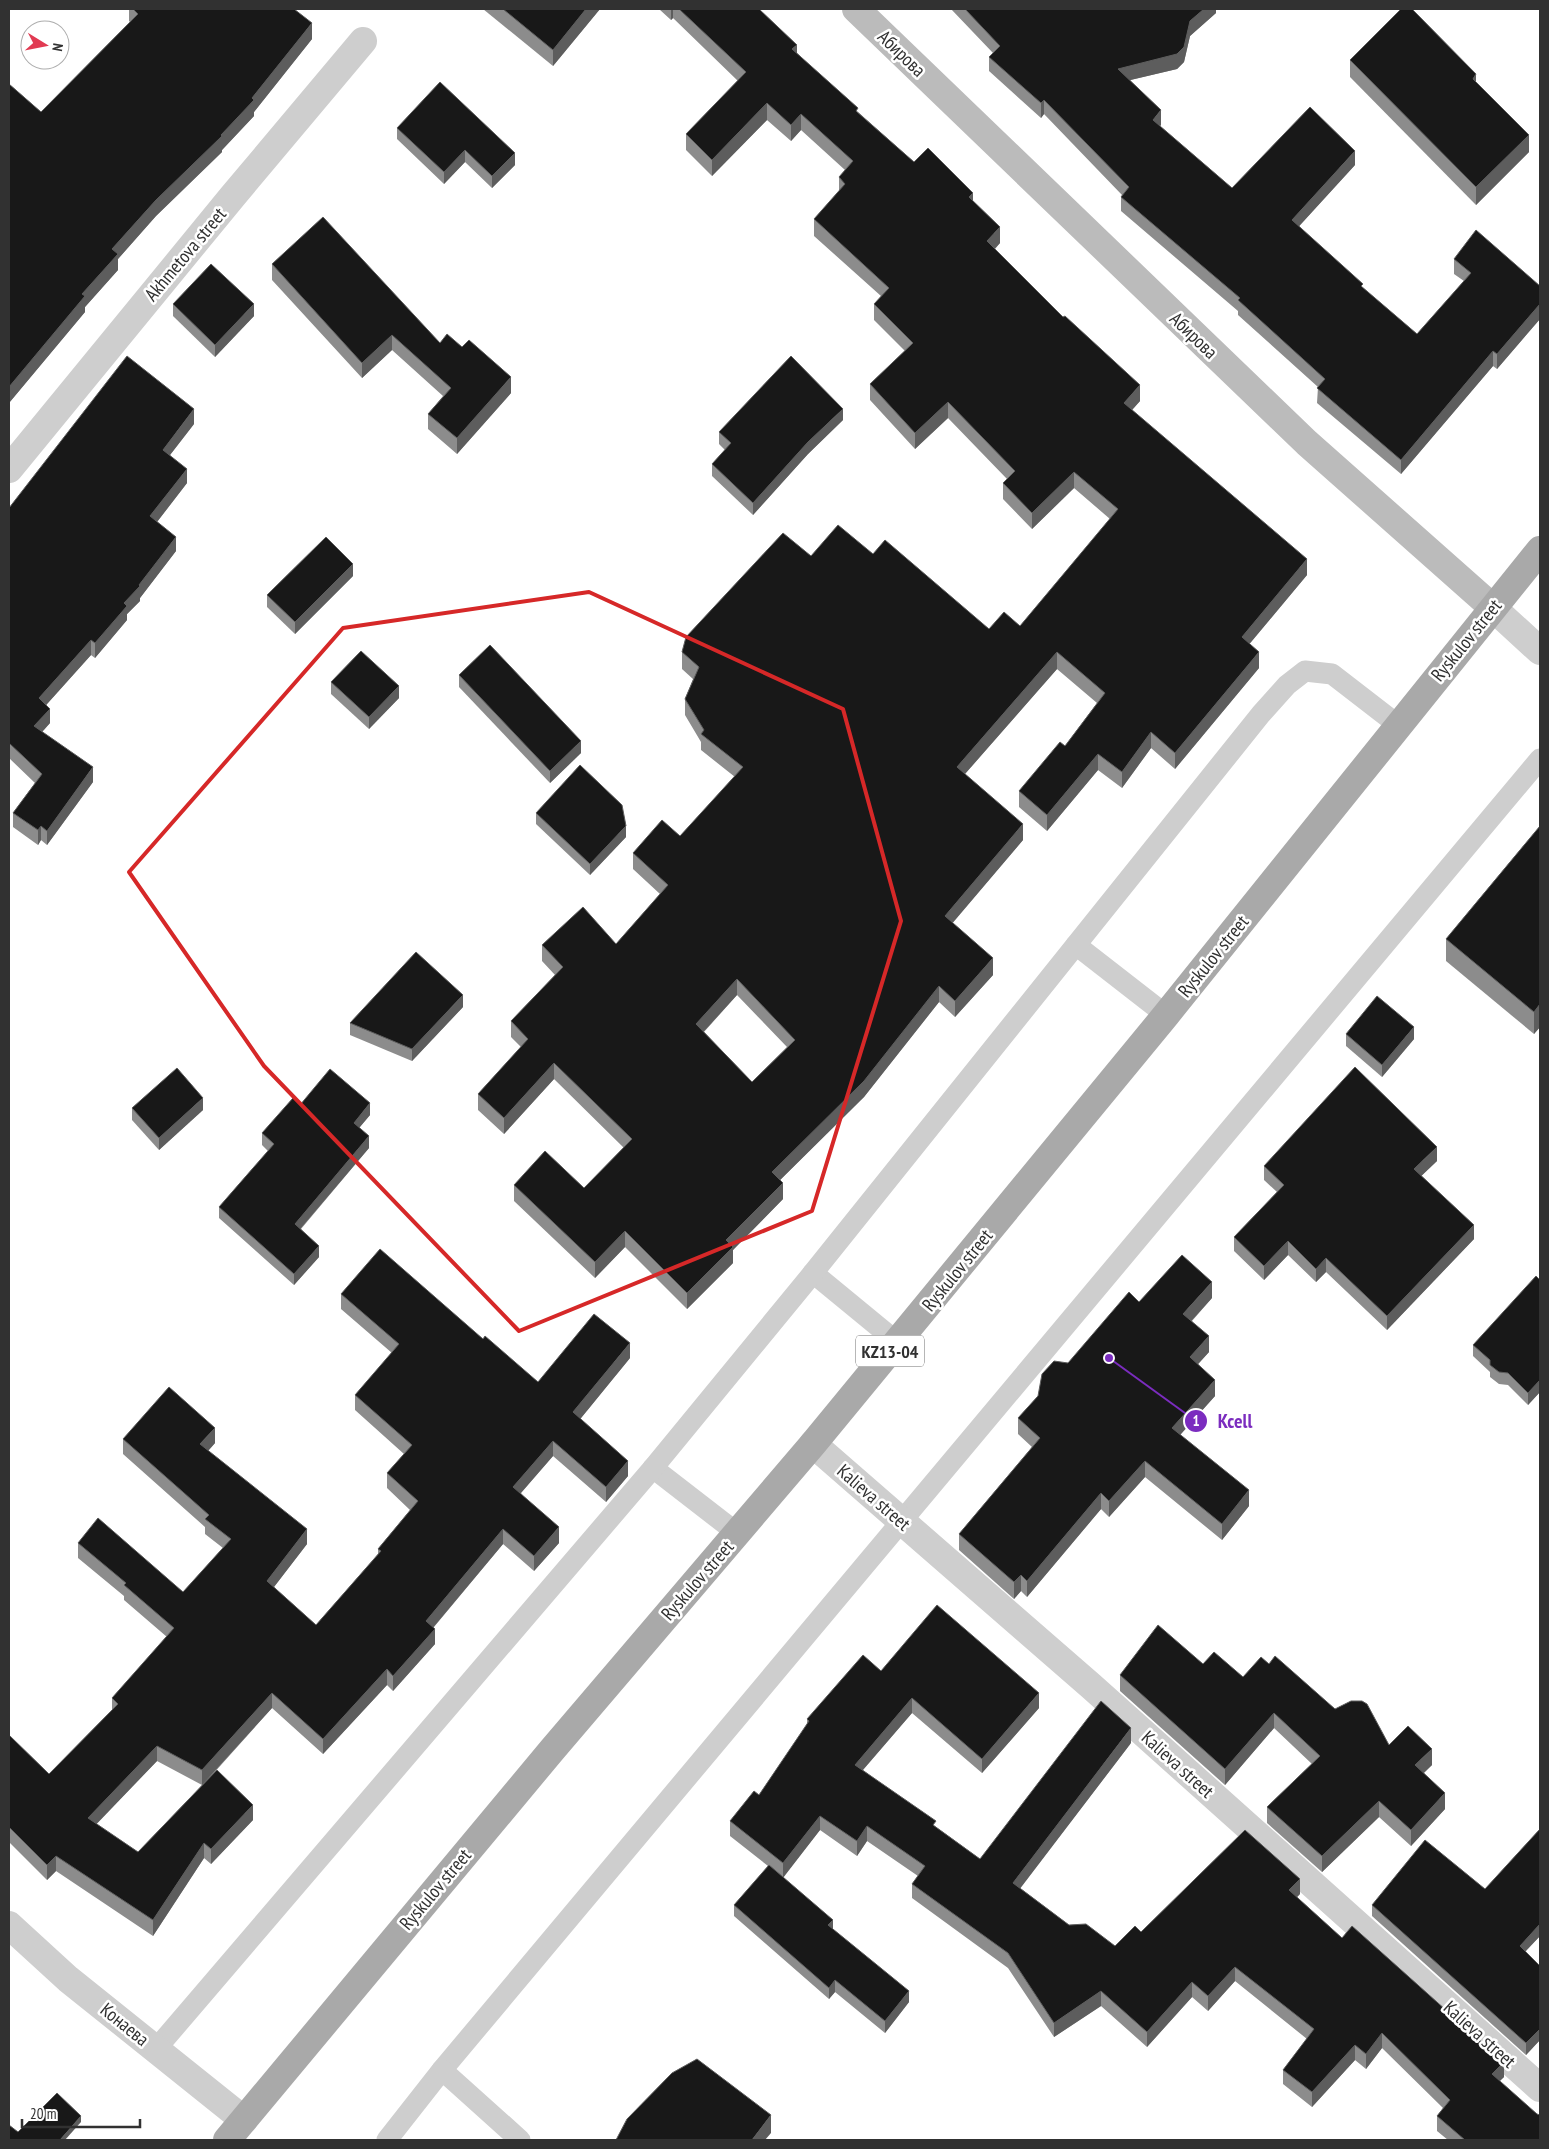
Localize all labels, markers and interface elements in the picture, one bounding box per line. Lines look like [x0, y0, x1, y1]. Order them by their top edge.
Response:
north arrow [20, 20, 70, 70]
street label: Абирова [873, 24, 931, 82]
text: N [48, 42, 67, 53]
street label: Akhmetova street [139, 202, 232, 306]
street label: Абирова [1165, 306, 1223, 364]
street label: Ryskulov street [1426, 593, 1507, 686]
street label: Ryskulov street [1173, 909, 1254, 1002]
street label: Ryskulov street [917, 1223, 998, 1316]
road number: KZ13-04 [856, 1335, 924, 1366]
callout: Kcell [1183, 1403, 1263, 1438]
text: Kcell [1218, 1408, 1252, 1434]
text: 1 [1192, 1411, 1200, 1430]
street label: Kalieva street [832, 1459, 916, 1536]
street label: Ryskulov street [656, 1534, 739, 1625]
street label: Kalieva street [1137, 1725, 1220, 1803]
street label: Ryskulov street [394, 1843, 476, 1935]
street label: Kalieva street [1439, 1995, 1522, 2073]
street label: Конаева [96, 1997, 154, 2051]
scale bar [22, 2096, 140, 2128]
text: 20 m [30, 2104, 56, 2123]

